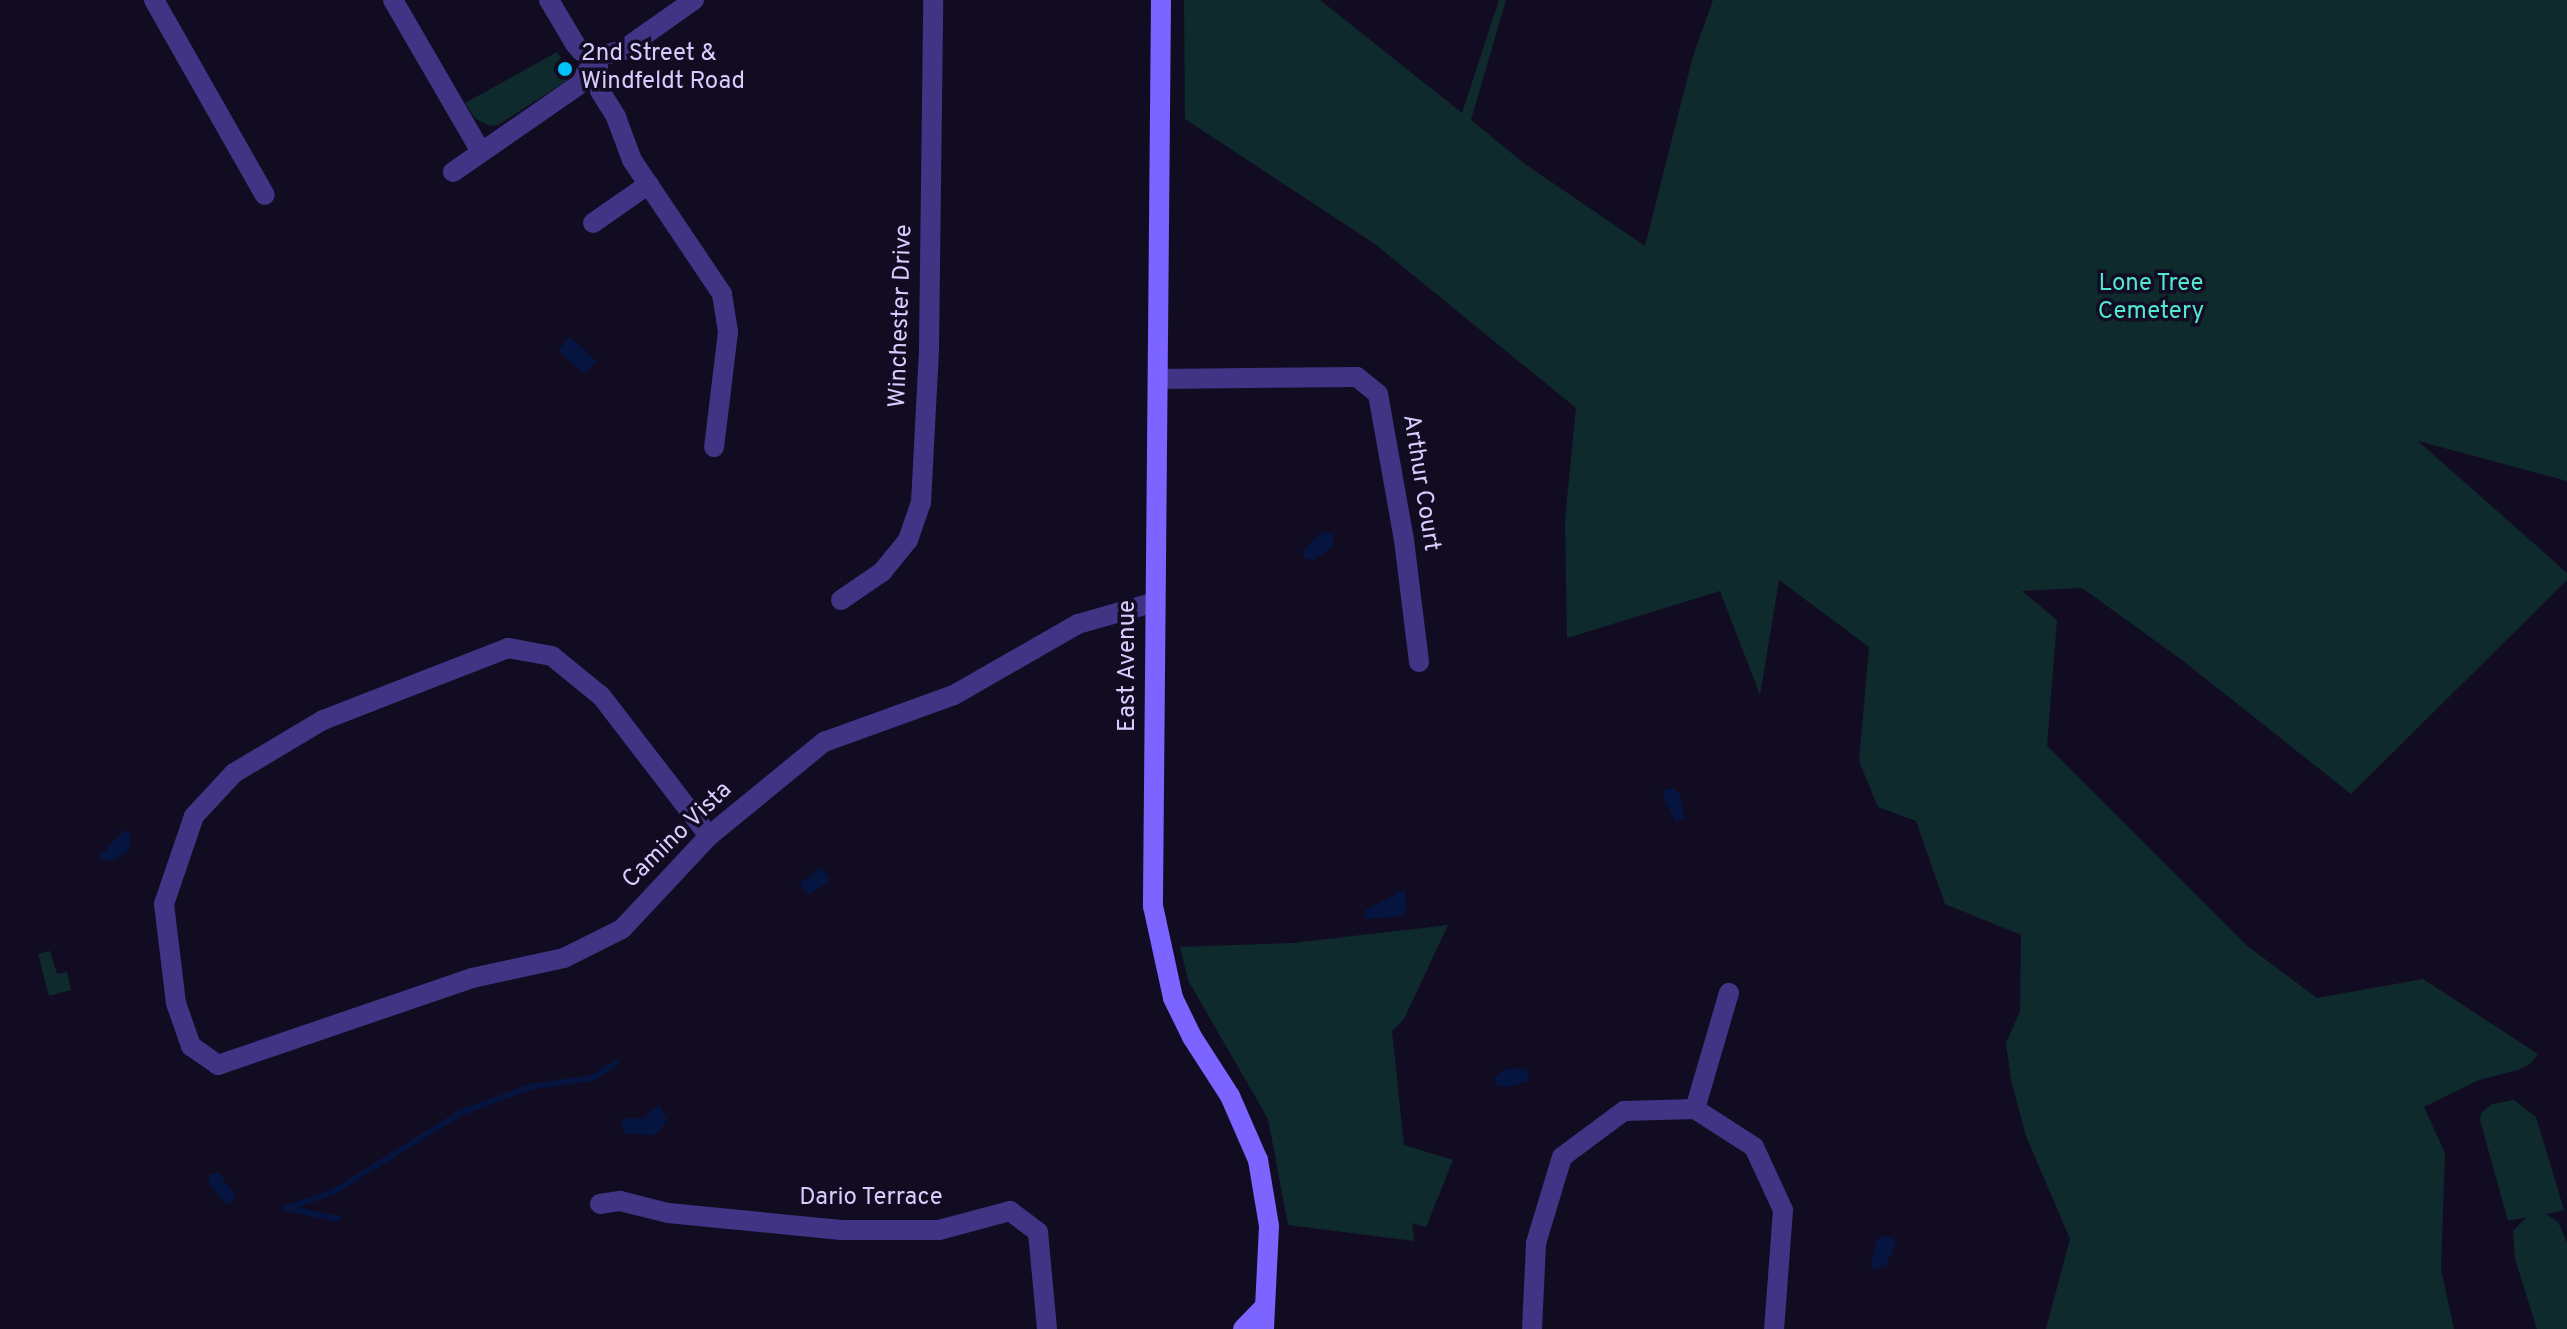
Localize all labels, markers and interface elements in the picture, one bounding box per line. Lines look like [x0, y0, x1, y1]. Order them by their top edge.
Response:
place label: 2nd Street & Windfeldt Road [581, 41, 745, 97]
marker: 2nd Street & Windfeldt Road [556, 60, 574, 78]
street label: Winchester Drive [884, 224, 920, 408]
park label: Lone Tree Cemetery [2098, 271, 2204, 327]
street label: Arthur Court [1395, 412, 1445, 554]
street label: East Avenue [1115, 600, 1143, 732]
street label: Camino Vista [617, 776, 739, 896]
street label: Dario Terrace [799, 1185, 943, 1213]

